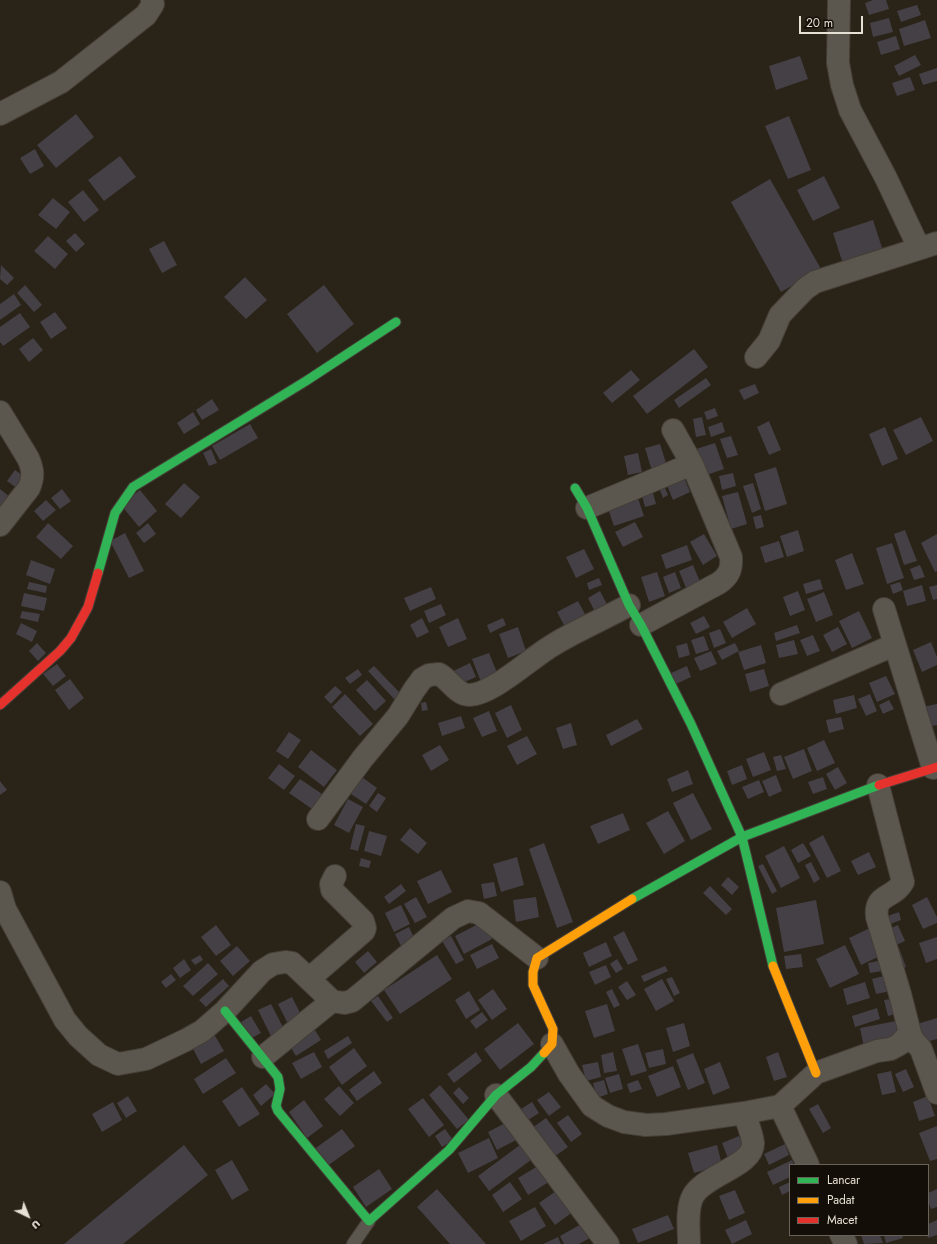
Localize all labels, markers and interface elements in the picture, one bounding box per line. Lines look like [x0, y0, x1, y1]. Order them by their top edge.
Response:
scale bar [801, 8, 865, 34]
text: 20 m [806, 14, 833, 32]
legend [789, 1164, 929, 1236]
text: Lancar [827, 1171, 860, 1189]
text: Padat [827, 1191, 854, 1209]
north arrow [8, 1196, 48, 1236]
text: Macet [827, 1211, 857, 1229]
text: U [28, 1216, 44, 1233]

